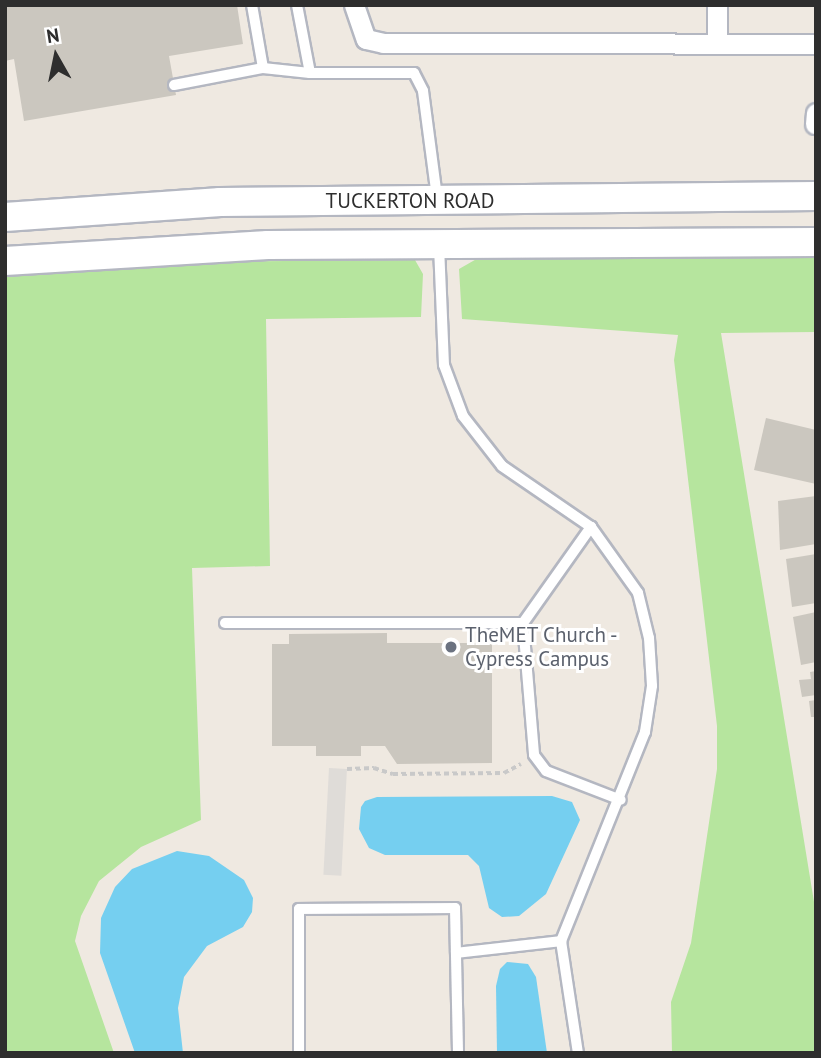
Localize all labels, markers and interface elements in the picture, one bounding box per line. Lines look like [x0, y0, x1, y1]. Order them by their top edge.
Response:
north arrow [21, 21, 91, 91]
text: N [45, 22, 61, 48]
street label: TUCKERTON ROAD [326, 188, 494, 214]
place label: TheMET Church - Cypress Campus [465, 622, 620, 672]
marker: TheMET Church - Cypress Campus [443, 639, 459, 655]

